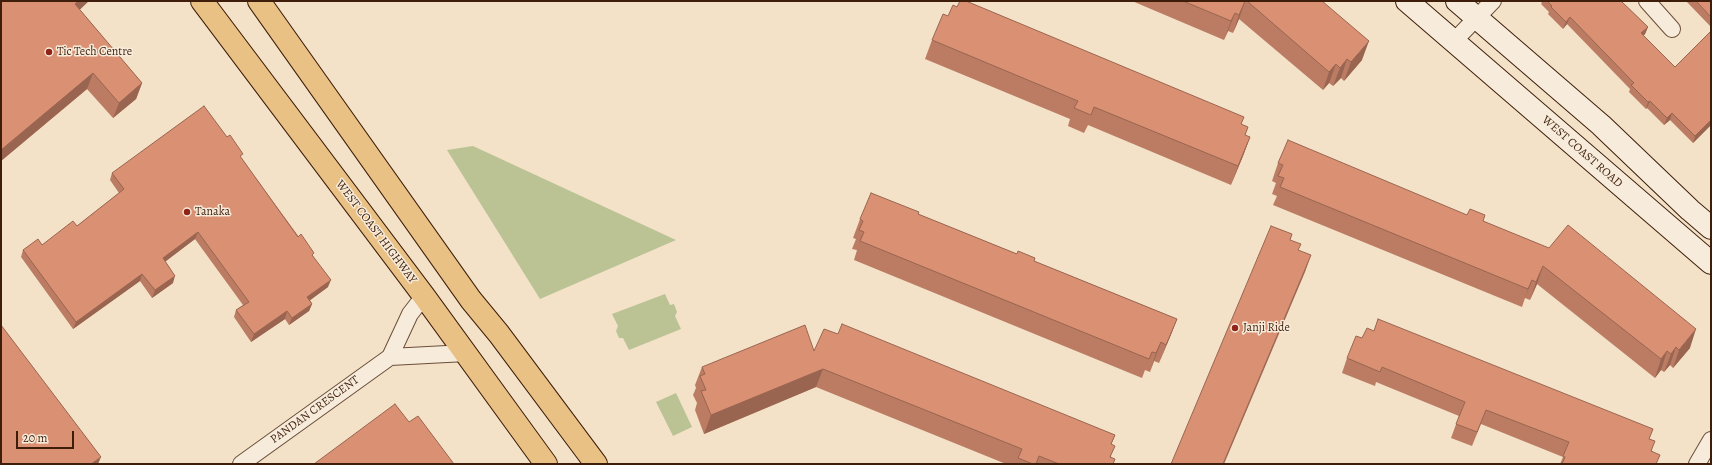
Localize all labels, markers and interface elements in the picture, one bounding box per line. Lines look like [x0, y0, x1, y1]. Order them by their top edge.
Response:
place label: Tic Tech Centre [57, 45, 132, 59]
marker: Tic Tech Centre [44, 47, 54, 57]
street label: WEST COAST ROAD [1539, 113, 1625, 191]
street label: WEST COAST HIGHWAY [332, 178, 420, 286]
place label: Tanaka [195, 205, 230, 219]
marker: Tanaka [182, 207, 192, 217]
place label: Janji Ride [1243, 321, 1290, 335]
marker: Janji Ride [1230, 323, 1240, 333]
street label: PANDAN CRESCENT [268, 373, 362, 447]
scale bar [18, 423, 76, 449]
text: 20 m [23, 430, 47, 446]

